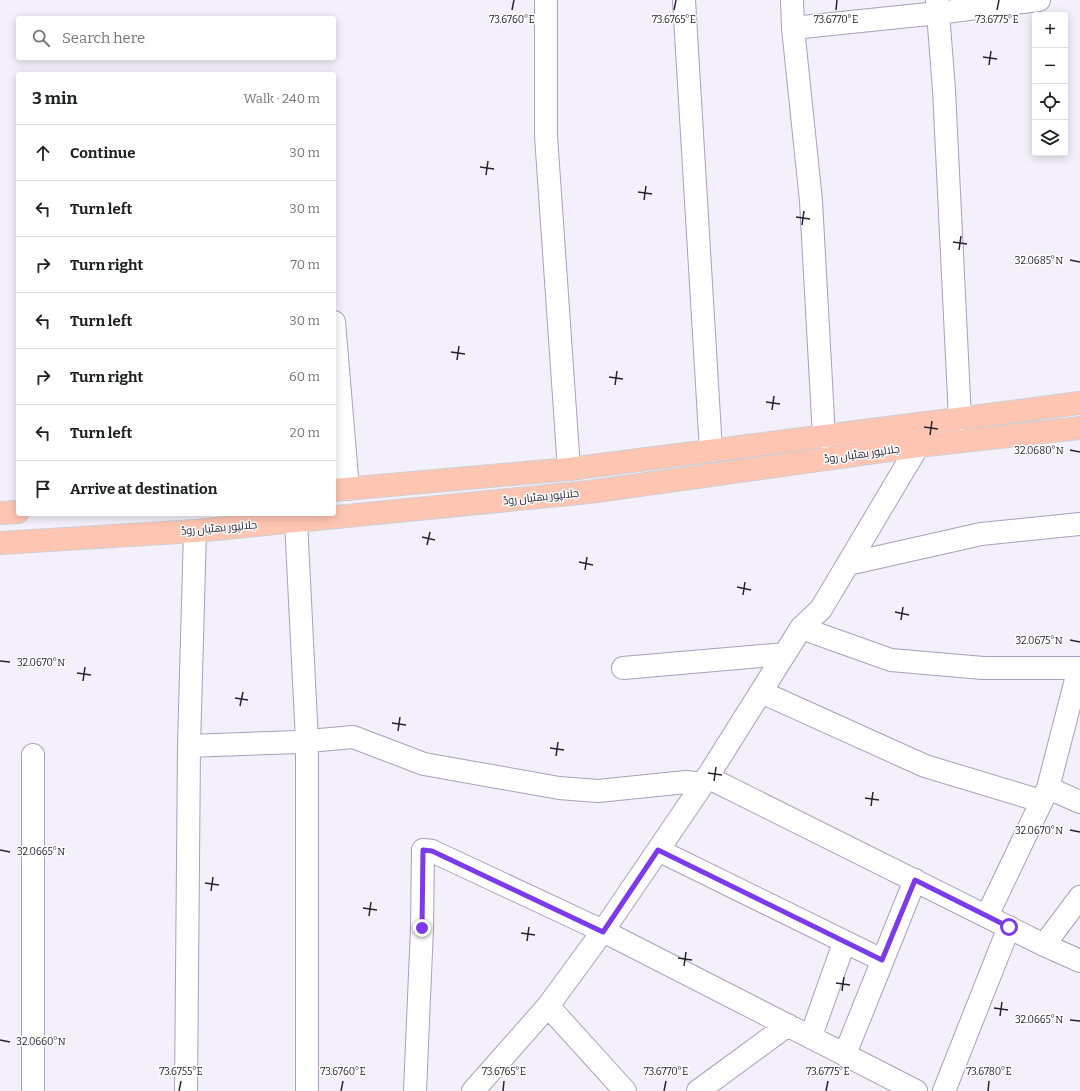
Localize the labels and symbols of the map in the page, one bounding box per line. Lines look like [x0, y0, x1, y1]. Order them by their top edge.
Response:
text: 73.6760°E [489, 14, 535, 26]
text: 73.6765°E [652, 14, 696, 26]
text: 73.6770°E [814, 14, 858, 26]
text: 73.6775°E [975, 14, 1019, 26]
text: 32.0685°N [1015, 255, 1063, 267]
street label: جلالپور بھٹیاں روڈ [823, 442, 901, 466]
text: 32.0680°N [1014, 445, 1064, 457]
street label: جلالپور بھٹیاں روڈ [502, 487, 580, 507]
street label: جلالپور بھٹیاں روڈ [180, 518, 258, 538]
text: 32.0675°N [1015, 635, 1063, 647]
text: 32.0670°N [17, 657, 65, 669]
text: 32.0670°N [1015, 825, 1063, 837]
text: 32.0665°N [17, 846, 65, 858]
route start [1000, 918, 1018, 936]
route end [413, 919, 431, 937]
text: 32.0665°N [1015, 1014, 1063, 1026]
text: 32.0660°N [16, 1036, 66, 1048]
text: 73.6755°E [159, 1066, 203, 1078]
text: 73.6760°E [320, 1066, 366, 1078]
text: 73.6765°E [482, 1066, 526, 1078]
text: 73.6770°E [644, 1066, 688, 1078]
text: 73.6775°E [806, 1066, 850, 1078]
text: 73.6780°E [966, 1066, 1012, 1078]

